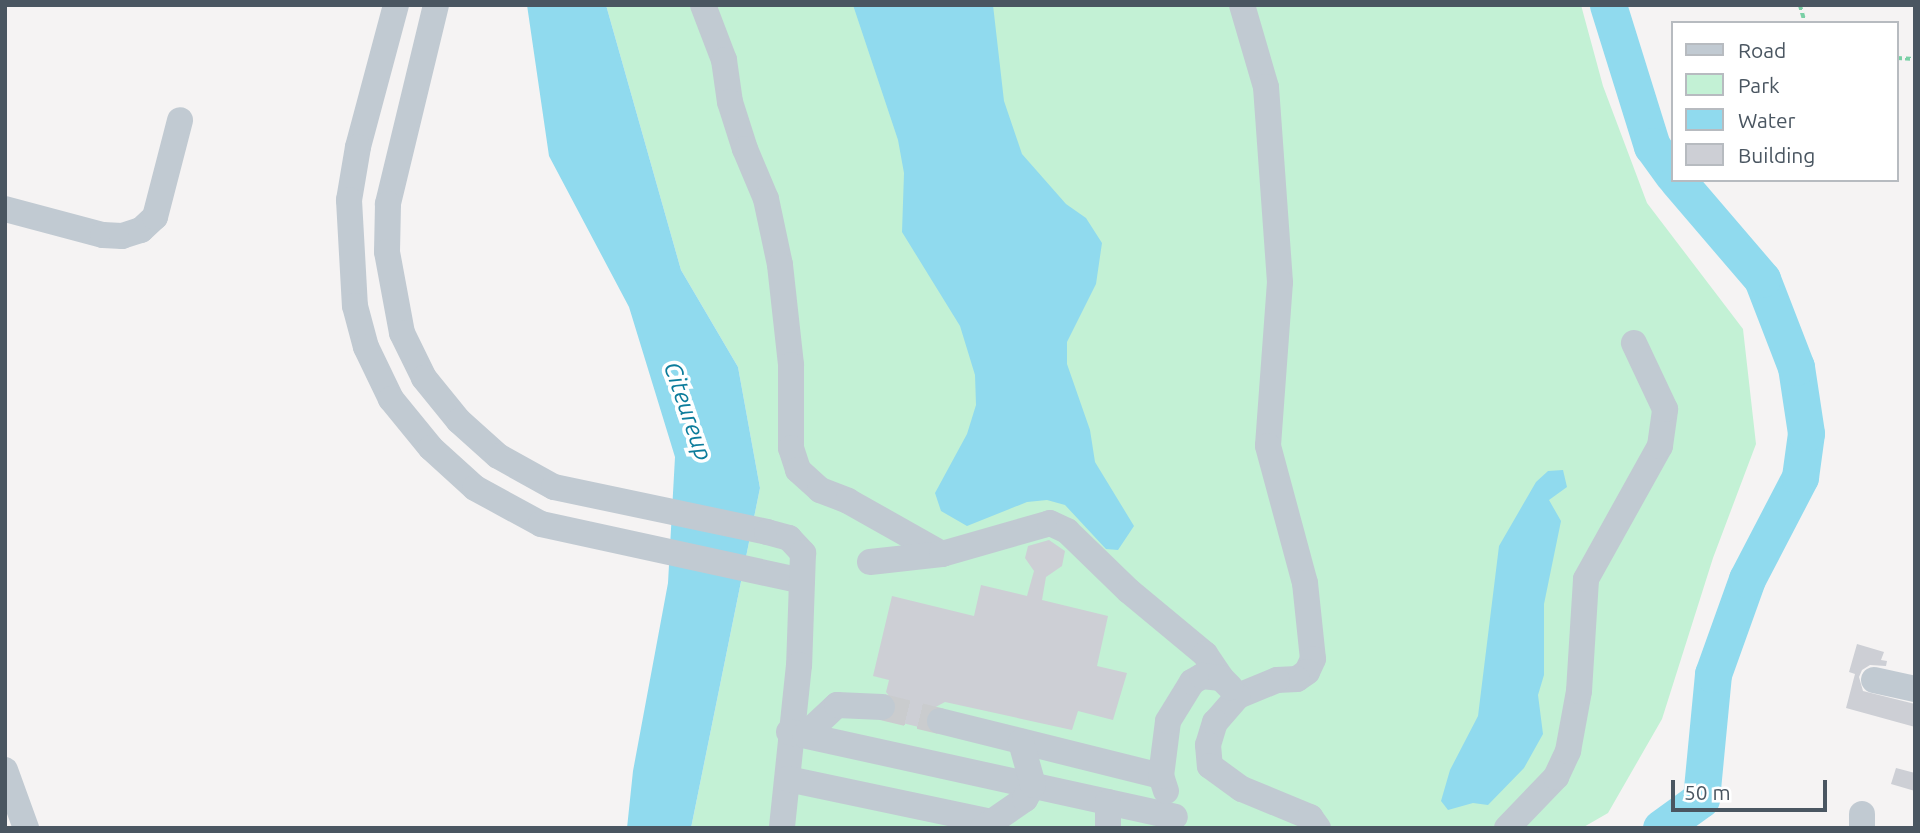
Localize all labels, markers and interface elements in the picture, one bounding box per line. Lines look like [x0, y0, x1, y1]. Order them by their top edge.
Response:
legend [1672, 21, 1899, 182]
text: Road [1738, 38, 1786, 62]
text: Park [1738, 73, 1780, 97]
text: Water [1738, 108, 1796, 132]
text: Building [1738, 143, 1815, 167]
water label: Citeureup [658, 358, 718, 464]
scale bar [1675, 766, 1831, 810]
text: 50 m [1684, 780, 1731, 804]

